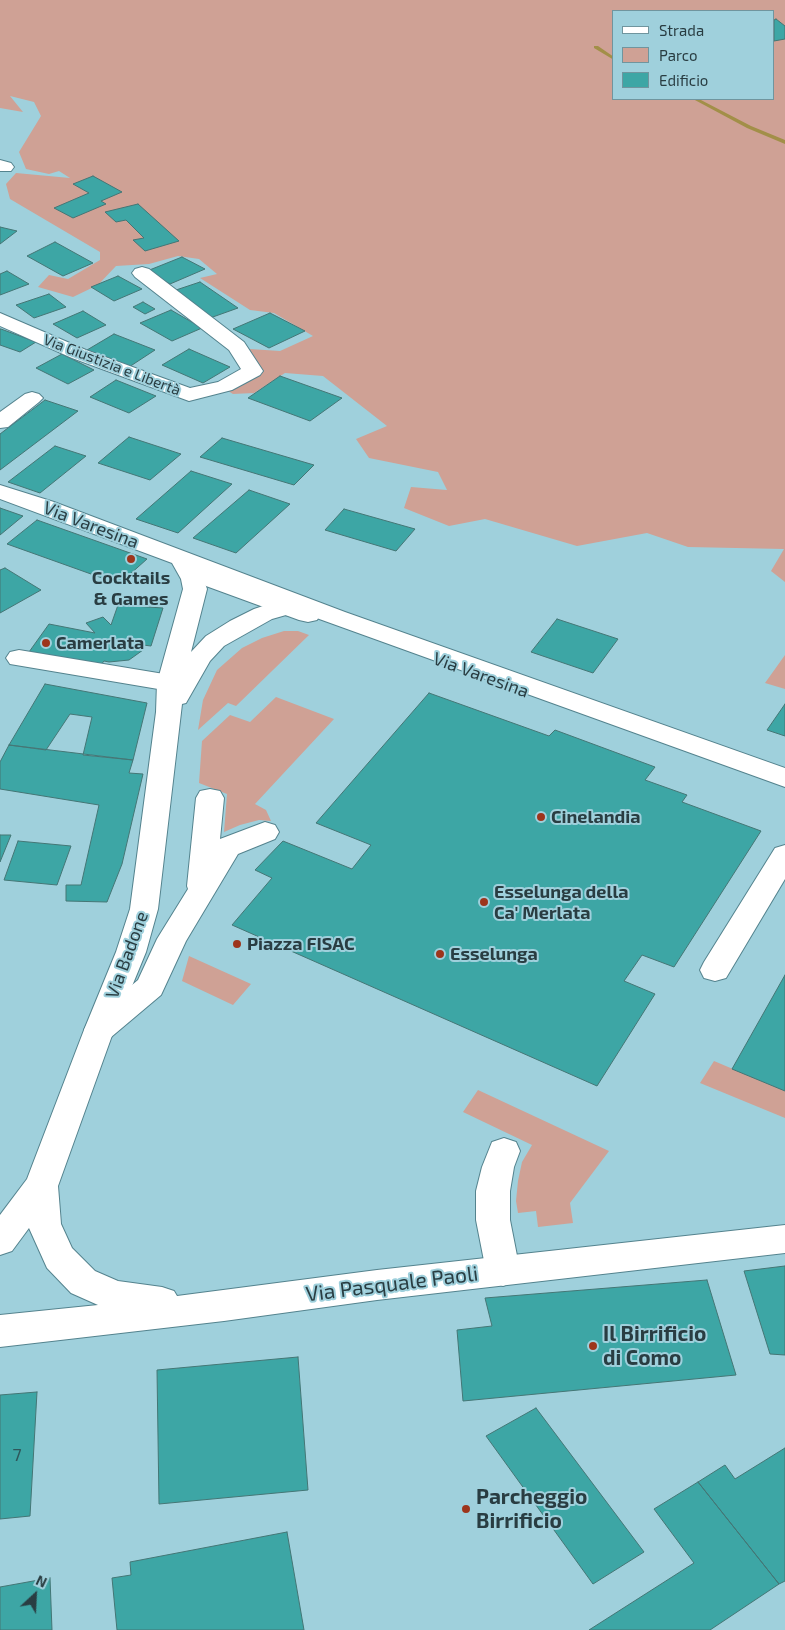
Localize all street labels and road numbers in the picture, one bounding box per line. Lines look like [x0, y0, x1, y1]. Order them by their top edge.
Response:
street label: Via Giustizia e Libertà [41, 331, 183, 399]
street label: Via Varesina [40, 497, 142, 553]
street label: Via Varesina [430, 648, 532, 702]
street label: Via Badone [101, 909, 153, 1001]
street label: Via Pasquale Paoli [304, 1261, 480, 1307]

